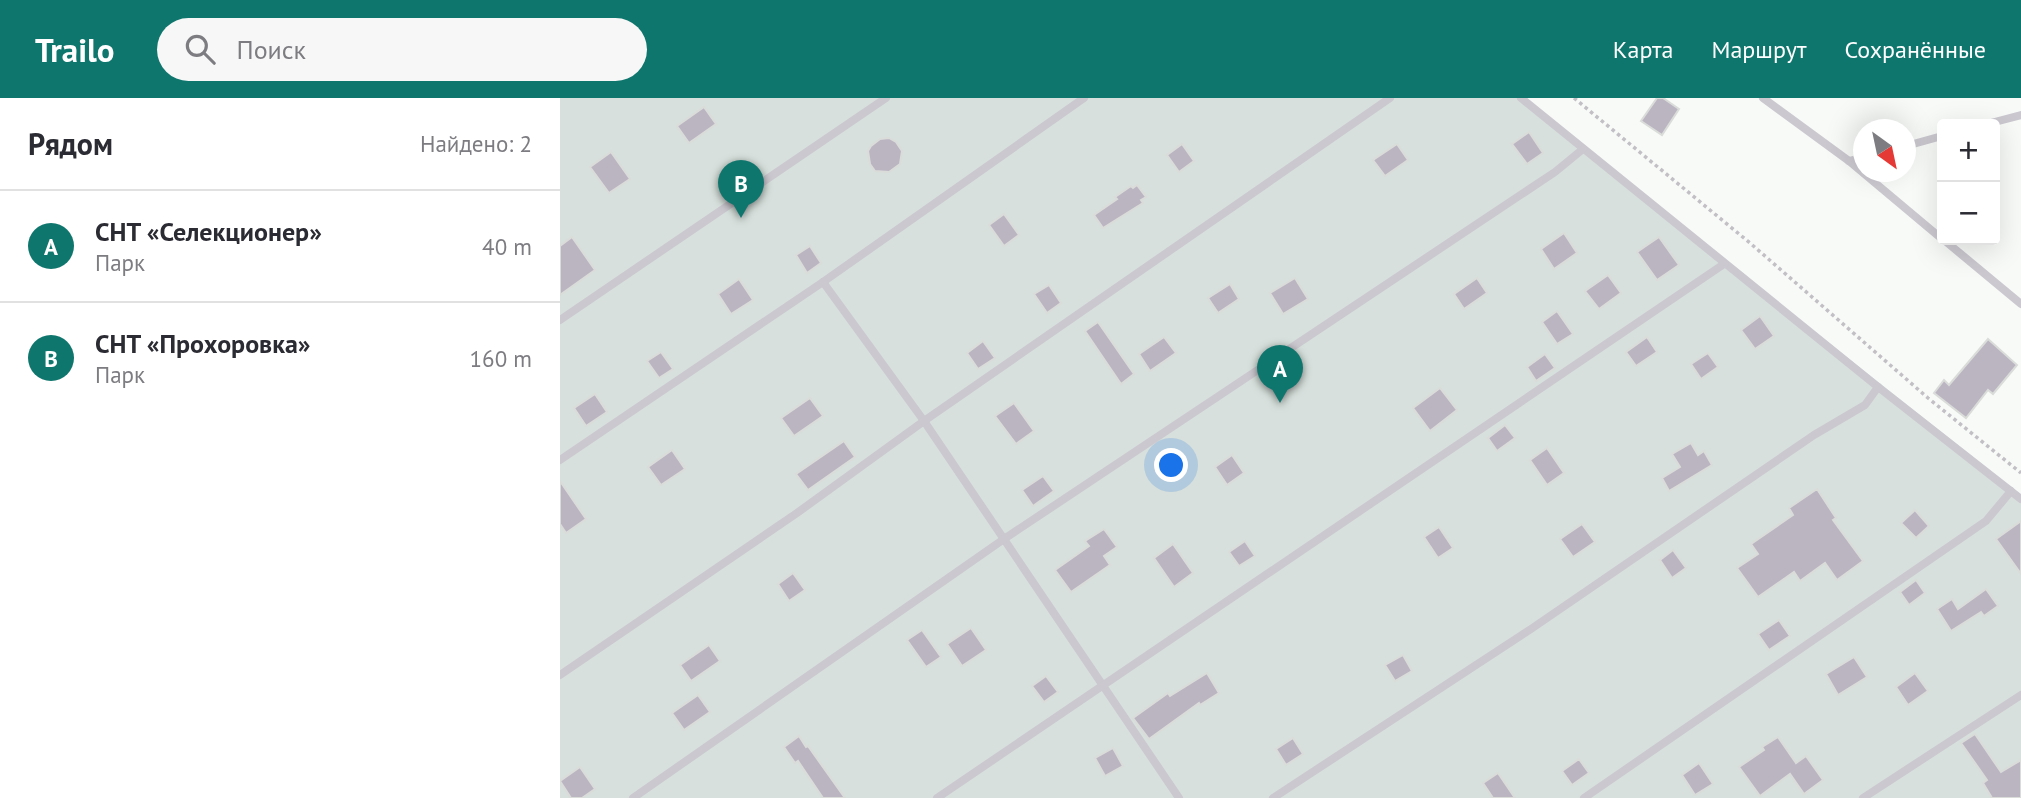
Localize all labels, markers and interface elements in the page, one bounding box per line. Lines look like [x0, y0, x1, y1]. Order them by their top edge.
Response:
search box [157, 18, 647, 81]
text: Trailo [35, 28, 115, 71]
icon: search [181, 30, 219, 68]
text: Поиск [237, 33, 306, 66]
text: Карта [1613, 34, 1673, 65]
text: Маршрут [1711, 34, 1806, 65]
text: Сохранённые [1844, 34, 1986, 65]
north arrow [1853, 119, 1916, 182]
map controls [1937, 119, 2000, 245]
button: + [1937, 119, 2000, 182]
text: Рядом [28, 124, 113, 163]
text: Найдено: 2 [420, 129, 532, 158]
pin: B [718, 160, 764, 218]
button: − [1937, 182, 2000, 245]
text: СНТ «Селекционер» [95, 215, 322, 248]
text: A [44, 232, 58, 261]
text: 40 m [482, 232, 532, 261]
text: Парк [95, 248, 145, 277]
text: СНТ «Прохоровка» [95, 327, 311, 360]
text: B [44, 344, 58, 373]
text: 160 m [470, 344, 532, 373]
pin: A [1257, 345, 1303, 403]
text: Парк [95, 360, 145, 389]
your location [1154, 448, 1188, 482]

